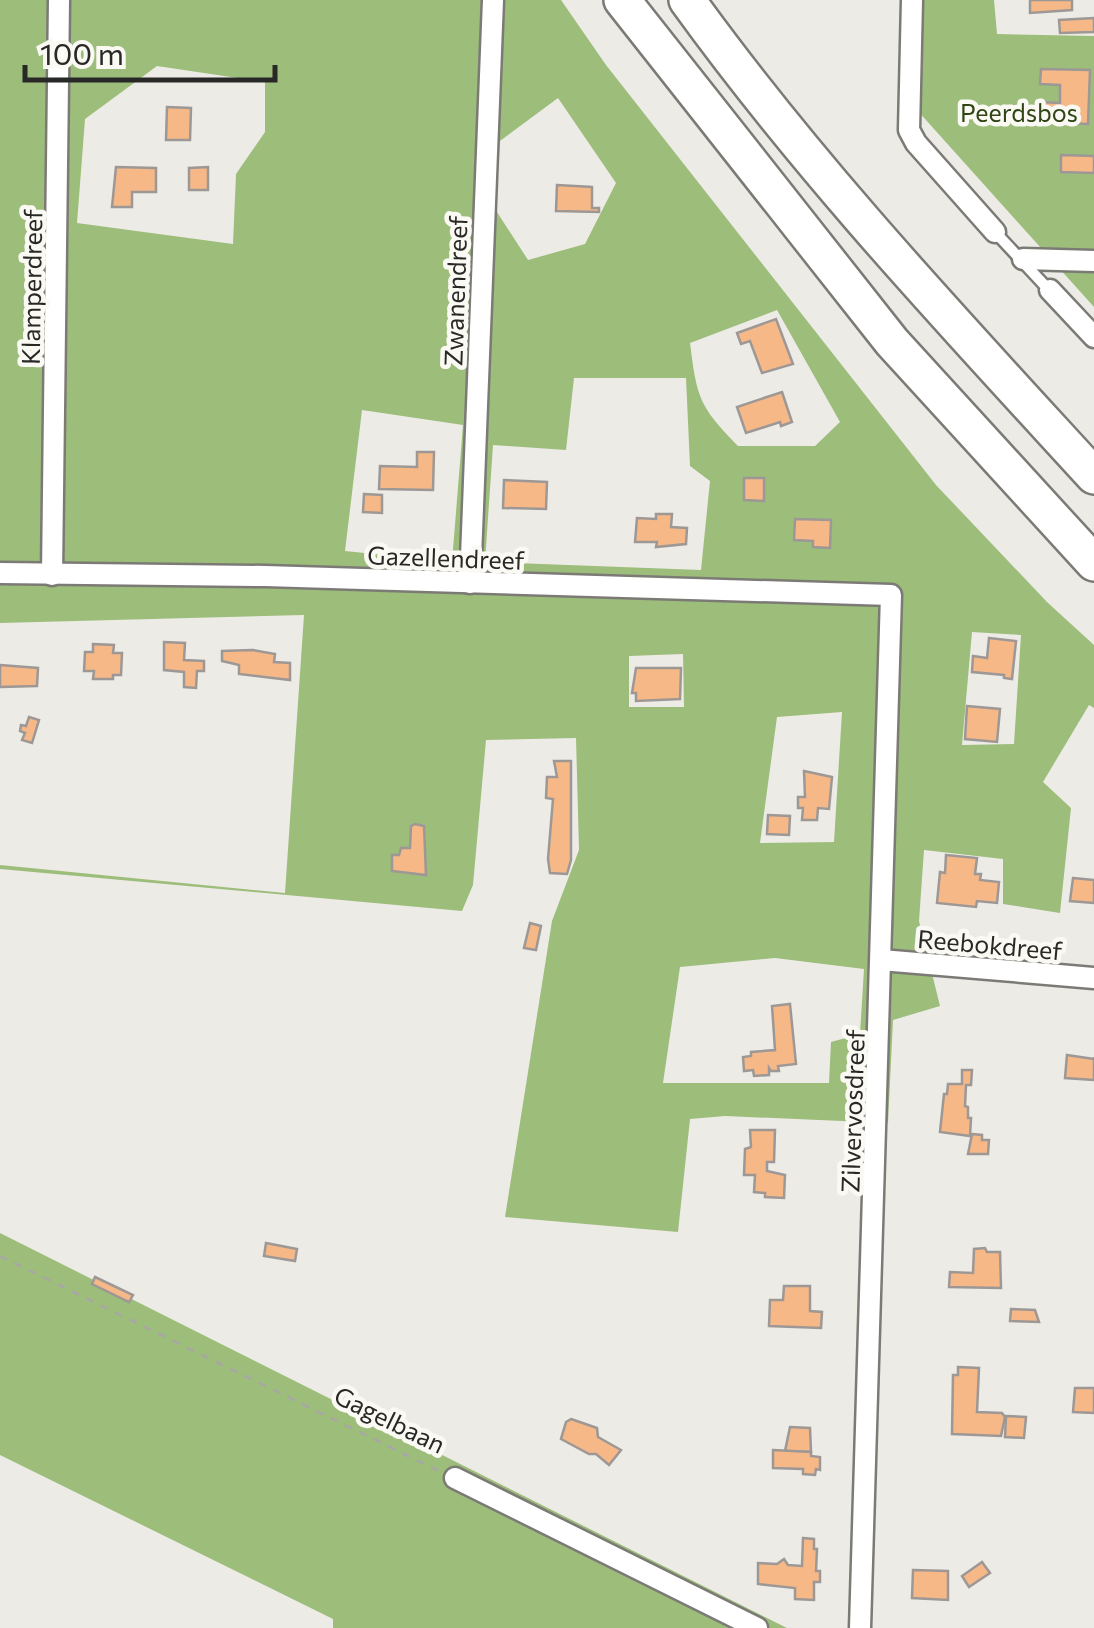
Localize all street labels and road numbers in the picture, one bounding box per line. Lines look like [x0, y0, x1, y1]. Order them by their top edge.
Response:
street label: Klamperdreef [15, 209, 47, 365]
street label: Zwanendreef [437, 215, 473, 367]
street label: Gazellendreef [367, 539, 525, 575]
street label: Reebokdreef [916, 923, 1064, 965]
street label: Zilvervosdreef [834, 1029, 870, 1193]
street label: Gagelbaan [330, 1379, 450, 1459]

